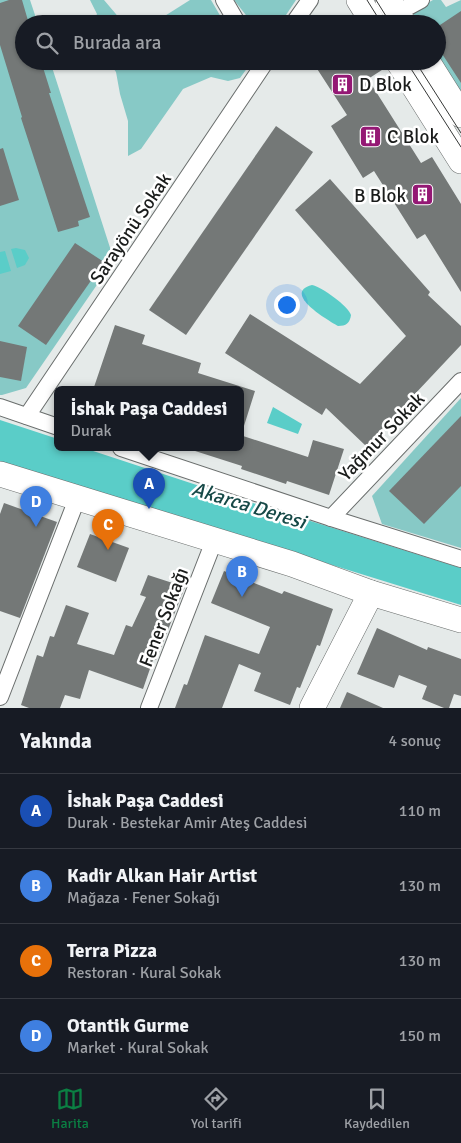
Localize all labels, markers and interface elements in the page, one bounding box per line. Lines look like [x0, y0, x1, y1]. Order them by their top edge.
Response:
search box [15, 15, 446, 70]
icon: search [33, 29, 61, 57]
text: Burada ara [73, 31, 161, 55]
building icon: D Blok [331, 72, 355, 96]
place label: D Blok [359, 73, 412, 97]
building icon: C Blok [359, 124, 383, 148]
place label: C Blok [387, 125, 439, 149]
street label: Sarayönü Sokak [85, 168, 177, 289]
building icon: B Blok [410, 183, 434, 207]
place label: B Blok [354, 184, 406, 208]
your location [274, 292, 300, 318]
popup [54, 386, 244, 451]
street label: Yağmur Sokak [333, 387, 430, 486]
text: İshak Paşa Caddesi [71, 397, 227, 421]
text: Durak [71, 421, 112, 441]
pin: A [133, 468, 165, 509]
water label: Akarca Deresi [189, 476, 310, 535]
pin: D [20, 486, 52, 527]
pin: C [92, 509, 124, 550]
pin: B [226, 556, 258, 597]
street label: Fener Sokağı [134, 564, 194, 670]
text: Yakında [20, 728, 92, 754]
text: 4 sonuç [389, 731, 441, 751]
text: İshak Paşa Caddesi [67, 789, 224, 813]
text: A [31, 801, 41, 821]
text: 110 m [399, 801, 441, 821]
text: Durak · Bestekar Amir Ateş Caddesi [67, 813, 307, 833]
text: Kadir Alkan Hair Artist [67, 864, 257, 888]
text: B [31, 876, 41, 896]
text: 130 m [399, 876, 441, 896]
text: Mağaza · Fener Sokağı [67, 888, 220, 908]
text: Terra Pizza [67, 939, 157, 963]
text: C [31, 951, 41, 971]
text: 130 m [399, 951, 441, 971]
text: Restoran · Kural Sokak [67, 963, 221, 983]
text: Otantik Gurme [67, 1014, 189, 1038]
text: D [31, 1026, 41, 1046]
text: 150 m [399, 1026, 441, 1046]
text: Market · Kural Sokak [67, 1038, 209, 1058]
tab: Harita [51, 1085, 89, 1132]
tab: Yol tarifi [191, 1085, 242, 1132]
tab: Kaydedilen [344, 1085, 410, 1132]

